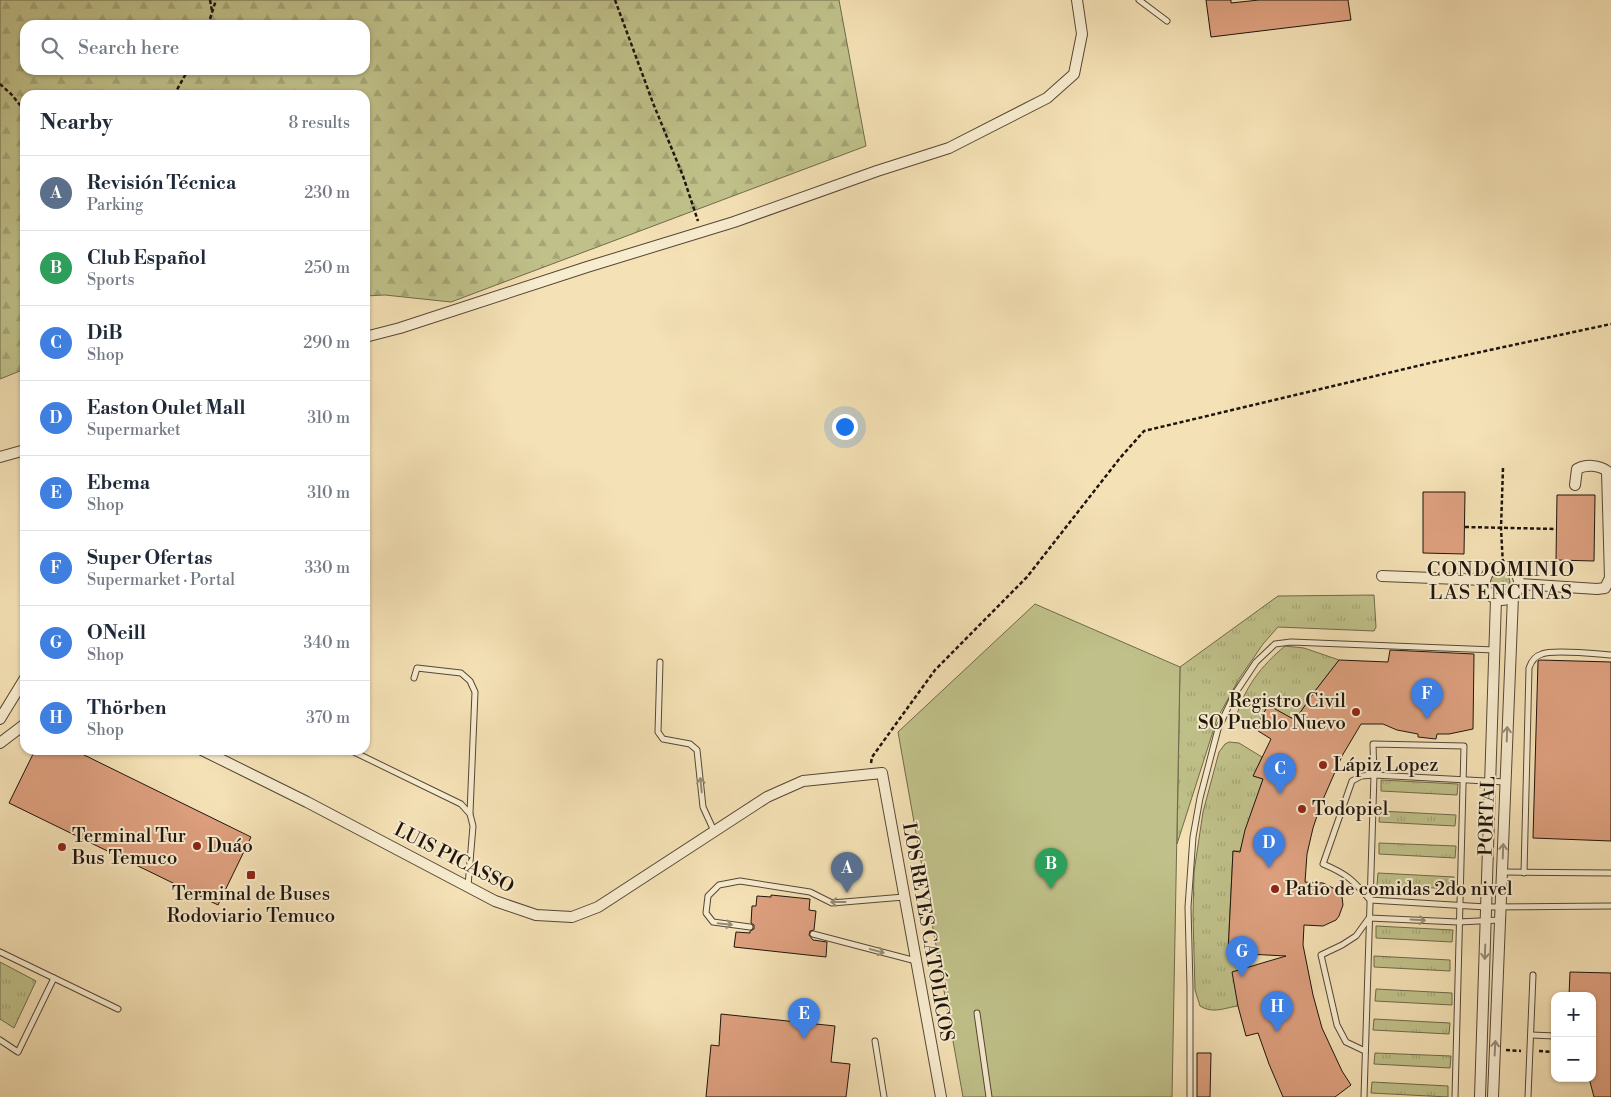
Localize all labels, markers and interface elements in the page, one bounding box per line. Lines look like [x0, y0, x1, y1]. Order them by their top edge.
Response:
search box [20, 20, 370, 75]
icon: search [38, 34, 66, 62]
text: Search here [78, 36, 179, 60]
text: Nearby [40, 110, 113, 136]
text: 8 results [288, 113, 350, 133]
text: Revisión Técnica [87, 171, 236, 195]
text: A [50, 183, 62, 203]
text: 230 m [304, 183, 350, 203]
text: Parking [87, 195, 143, 215]
text: Club Español [87, 246, 206, 270]
text: B [50, 258, 62, 278]
text: 250 m [304, 258, 350, 278]
text: Sports [87, 270, 134, 290]
text: DiB [87, 321, 123, 345]
text: C [50, 333, 62, 353]
text: 290 m [303, 333, 350, 353]
text: Shop [87, 345, 124, 365]
text: Easton Oulet Mall [87, 396, 246, 420]
text: D [50, 408, 62, 428]
text: 310 m [307, 408, 350, 428]
your location [832, 414, 858, 440]
text: Supermarket [87, 420, 181, 440]
text: Ebema [87, 471, 150, 495]
text: E [50, 483, 62, 503]
text: 310 m [307, 483, 350, 503]
text: Shop [87, 495, 124, 515]
text: Super Ofertas [87, 546, 212, 570]
text: F [50, 558, 62, 578]
text: 330 m [304, 558, 350, 578]
district label: CONDOMINIO LAS ENCINAS [1427, 558, 1575, 606]
text: Supermarket · Portal [87, 570, 235, 590]
text: ONeill [87, 621, 146, 645]
text: G [50, 633, 62, 653]
text: 340 m [303, 633, 350, 653]
text: Shop [87, 645, 124, 665]
pin: F [1411, 678, 1443, 719]
place label: Registro Civil SO Pueblo Nuevo [1198, 689, 1346, 735]
text: Thörben [87, 696, 166, 720]
marker: Registro Civil SO Pueblo Nuevo [1350, 706, 1362, 718]
text: H [49, 708, 63, 728]
text: 370 m [306, 708, 350, 728]
text: Shop [87, 720, 124, 740]
one-way arrow [1502, 726, 1512, 742]
pin: C [1264, 753, 1296, 794]
place label: Lápiz Lopez [1333, 753, 1438, 777]
marker: Lápiz Lopez [1317, 759, 1329, 771]
street label: PORTAL [1474, 776, 1500, 856]
one-way arrow [696, 777, 706, 793]
place label: Todopiel [1312, 797, 1389, 821]
marker: Todopiel [1296, 803, 1308, 815]
street label: LUIS PICASSO [390, 817, 518, 899]
street label: LOS REYES CATÓLICOS [897, 821, 960, 1043]
place label: Terminal Tur Bus Temuco [71, 824, 186, 870]
pin: D [1253, 827, 1285, 868]
place label: Duáo [207, 834, 253, 858]
marker: Duáo [191, 840, 203, 852]
marker: Terminal Tur Bus Temuco [56, 841, 68, 853]
one-way arrow [1498, 843, 1508, 860]
pin: B [1035, 848, 1067, 889]
pin: A [831, 852, 863, 893]
marker: Terminal de Buses Rodoviario Temuco [245, 869, 257, 881]
place label: Patio de comidas 2do nivel [1285, 877, 1513, 901]
place label: Terminal de Buses Rodoviario Temuco [167, 882, 335, 928]
marker: Patio de comidas 2do nivel [1269, 883, 1281, 895]
one-way arrow [831, 897, 847, 907]
one-way arrow [1409, 915, 1425, 925]
one-way arrow [716, 919, 732, 929]
pin: G [1226, 936, 1258, 977]
one-way arrow [1480, 944, 1489, 960]
one-way arrow [869, 946, 885, 956]
pin: H [1261, 991, 1293, 1032]
map controls [1551, 992, 1596, 1082]
button: + [1551, 992, 1596, 1037]
pin: E [788, 998, 820, 1039]
button: − [1551, 1037, 1596, 1082]
one-way arrow [1490, 1041, 1500, 1057]

